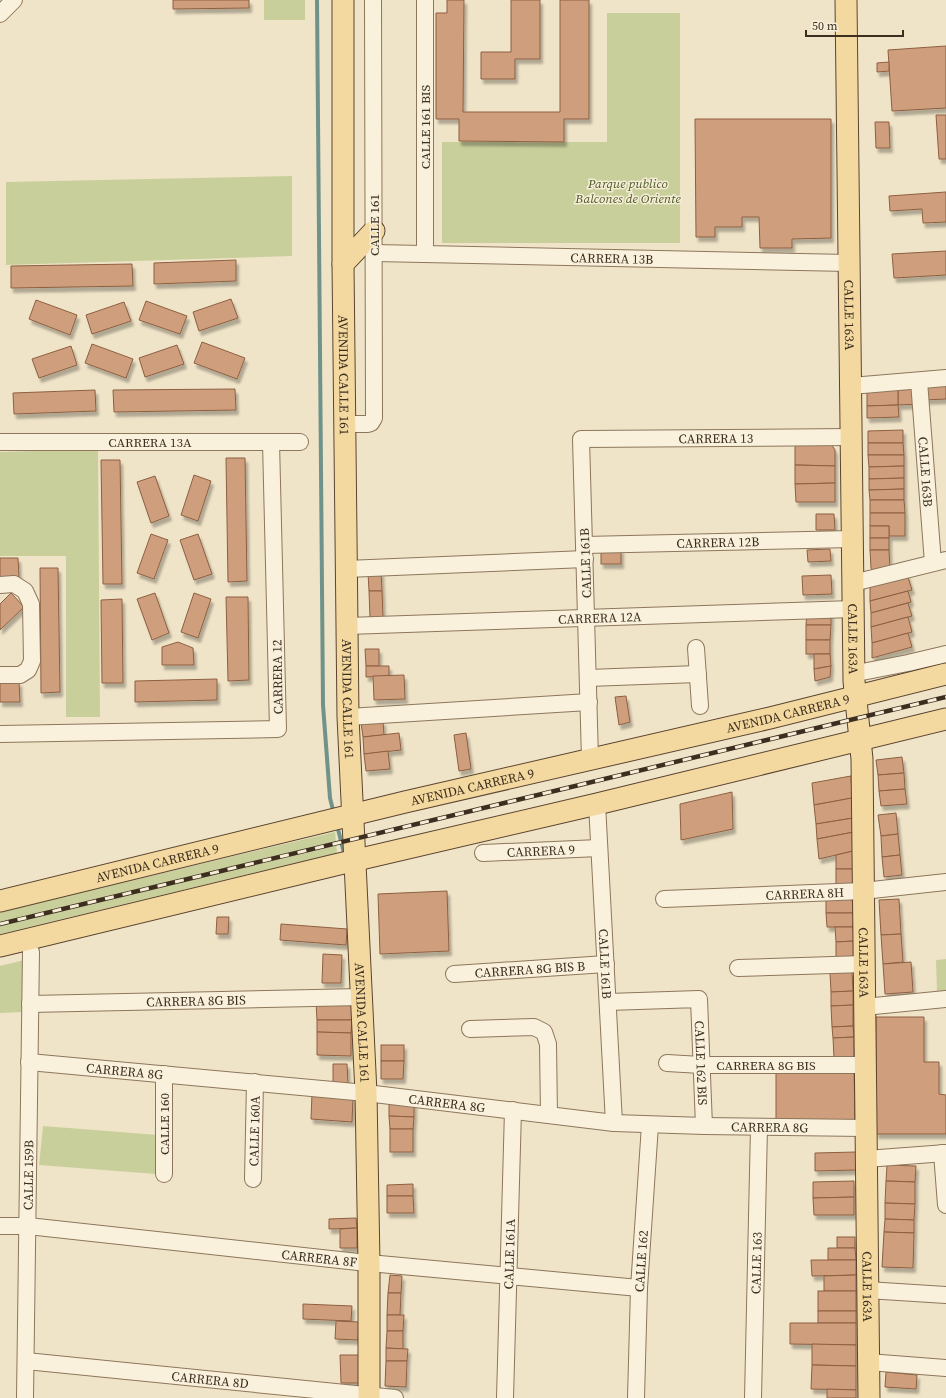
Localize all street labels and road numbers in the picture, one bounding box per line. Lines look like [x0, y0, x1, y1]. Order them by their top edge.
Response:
street label: CALLE 161 BIS [417, 84, 434, 169]
street label: CALLE 161 [366, 194, 383, 256]
street label: CARRERA 13B [570, 249, 654, 268]
street label: CALLE 163A [840, 280, 858, 351]
street label: AVENIDA CALLE 161 [335, 315, 353, 435]
street label: CARRERA 13 [678, 430, 753, 447]
street label: CARRERA 13A [108, 434, 192, 451]
street label: CALLE 163B [914, 436, 937, 507]
street label: CALLE 161B [576, 528, 595, 598]
street label: CARRERA 12B [676, 533, 760, 552]
street label: CALLE 163A [844, 603, 862, 675]
street label: CARRERA 12A [558, 608, 642, 628]
street label: CARRERA 12 [268, 639, 287, 715]
street label: AVENIDA CALLE 161 [338, 639, 358, 759]
street label: AVENIDA CARRERA 9 [725, 690, 851, 737]
street label: AVENIDA CARRERA 9 [409, 765, 536, 809]
street label: AVENIDA CARRERA 9 [94, 840, 221, 886]
street label: CARRERA 9 [507, 841, 575, 861]
street label: CARRERA 8H [765, 884, 844, 904]
street label: CALLE 163A [855, 927, 873, 998]
street label: CALLE 161B [595, 928, 615, 999]
street label: CARRERA 8G BIS B [474, 957, 586, 982]
street label: AVENIDA CALLE 161 [351, 962, 373, 1083]
street label: CARRERA 8G BIS [146, 991, 246, 1011]
street label: CALLE 162 BIS [691, 1020, 711, 1106]
street label: CARRERA 8G BIS [716, 1057, 816, 1074]
street label: CARRERA 8G [85, 1059, 164, 1083]
street label: CARRERA 8G [408, 1090, 486, 1116]
street label: CALLE 160 [156, 1093, 173, 1155]
street label: CALLE 160A [245, 1095, 264, 1167]
street label: CARRERA 8G [731, 1118, 809, 1136]
street label: CALLE 159B [20, 1140, 37, 1210]
street label: CALLE 161A [500, 1218, 519, 1290]
street label: CALLE 162 [631, 1230, 652, 1292]
street label: CALLE 163 [747, 1232, 766, 1294]
street label: CARRERA 8F [281, 1246, 358, 1271]
street label: CALLE 163A [858, 1251, 876, 1322]
street label: CARRERA 8D [171, 1368, 249, 1392]

